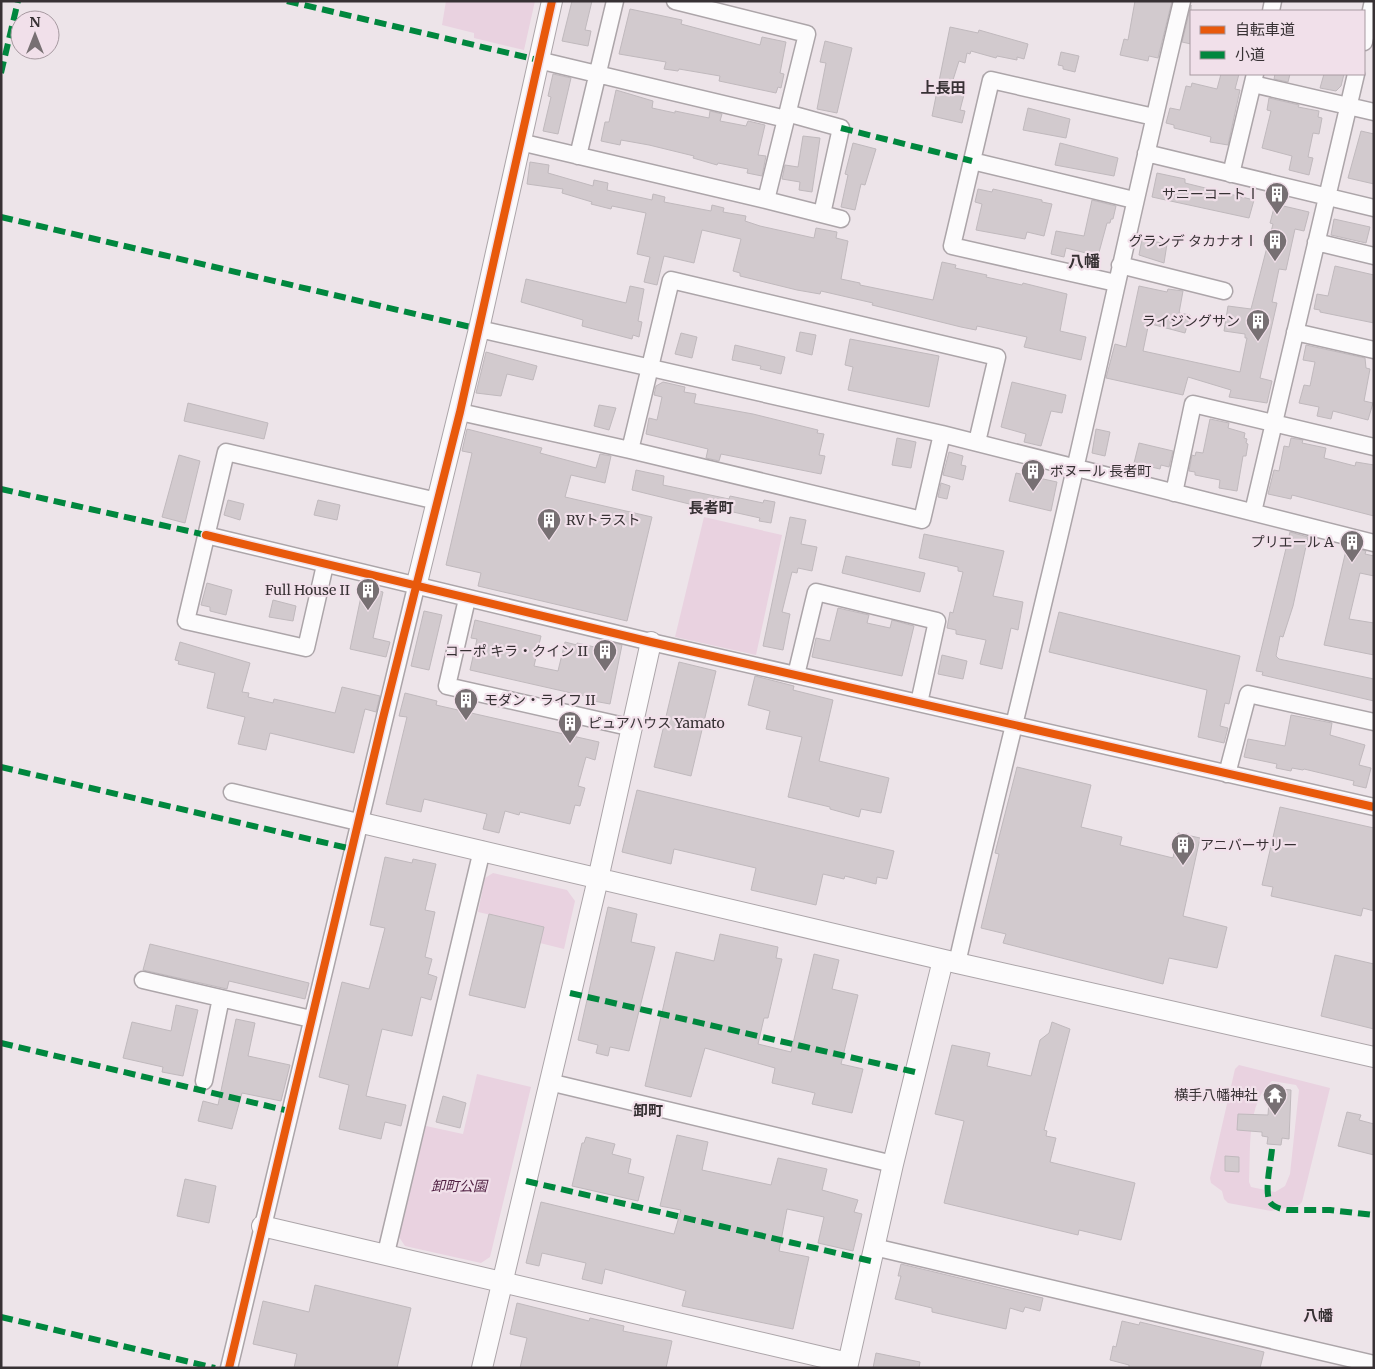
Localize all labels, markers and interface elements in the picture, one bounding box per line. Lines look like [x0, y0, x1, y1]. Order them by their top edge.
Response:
north arrow [10, 10, 60, 60]
legend [1190, 10, 1365, 75]
text: N [29, 13, 41, 31]
text: 自転車道 [1235, 20, 1295, 39]
text: 小道 [1235, 45, 1265, 64]
district label: 上長田 [920, 78, 966, 97]
building icon: サニーコートⅠ [1264, 181, 1290, 215]
place label: サニーコートⅠ [1162, 185, 1260, 203]
building icon: グランデ タカナオⅠ [1262, 228, 1288, 262]
place label: グランデ タカナオⅠ [1129, 232, 1258, 250]
district label: 八幡 [1068, 251, 1100, 271]
building icon: ライジングサン [1245, 308, 1271, 342]
place label: ライジングサン [1142, 312, 1240, 330]
building icon: ボヌール 長者町 [1020, 458, 1046, 492]
place label: ボヌール 長者町 [1050, 462, 1151, 480]
district label: 長者町 [688, 498, 734, 517]
building icon: RVトラスト [536, 507, 562, 541]
place label: RVトラスト [566, 511, 640, 529]
building icon: プリエール A [1339, 529, 1365, 563]
place label: プリエール A [1251, 533, 1334, 551]
building icon: Full House II [355, 577, 381, 611]
place label: Full House II [265, 581, 350, 599]
building icon: コーポ キラ・クイン II [592, 638, 618, 672]
place label: コーポ キラ・クイン II [445, 642, 588, 660]
building icon: モダン・ライフ II [453, 687, 479, 721]
place label: モダン・ライフ II [484, 691, 596, 709]
building icon: ピュアハウス Yamato [557, 710, 583, 744]
place label: ピュアハウス Yamato [588, 714, 725, 732]
building icon: アニバーサリー [1170, 832, 1196, 866]
place label: アニバーサリー [1200, 836, 1297, 854]
temple icon: 横手八幡神社 [1262, 1082, 1288, 1116]
place label: 横手八幡神社 [1174, 1086, 1258, 1104]
district label: 卸町 [633, 1101, 663, 1120]
park label: 卸町公園 [431, 1177, 489, 1195]
district label: 八幡 [1303, 1306, 1333, 1325]

